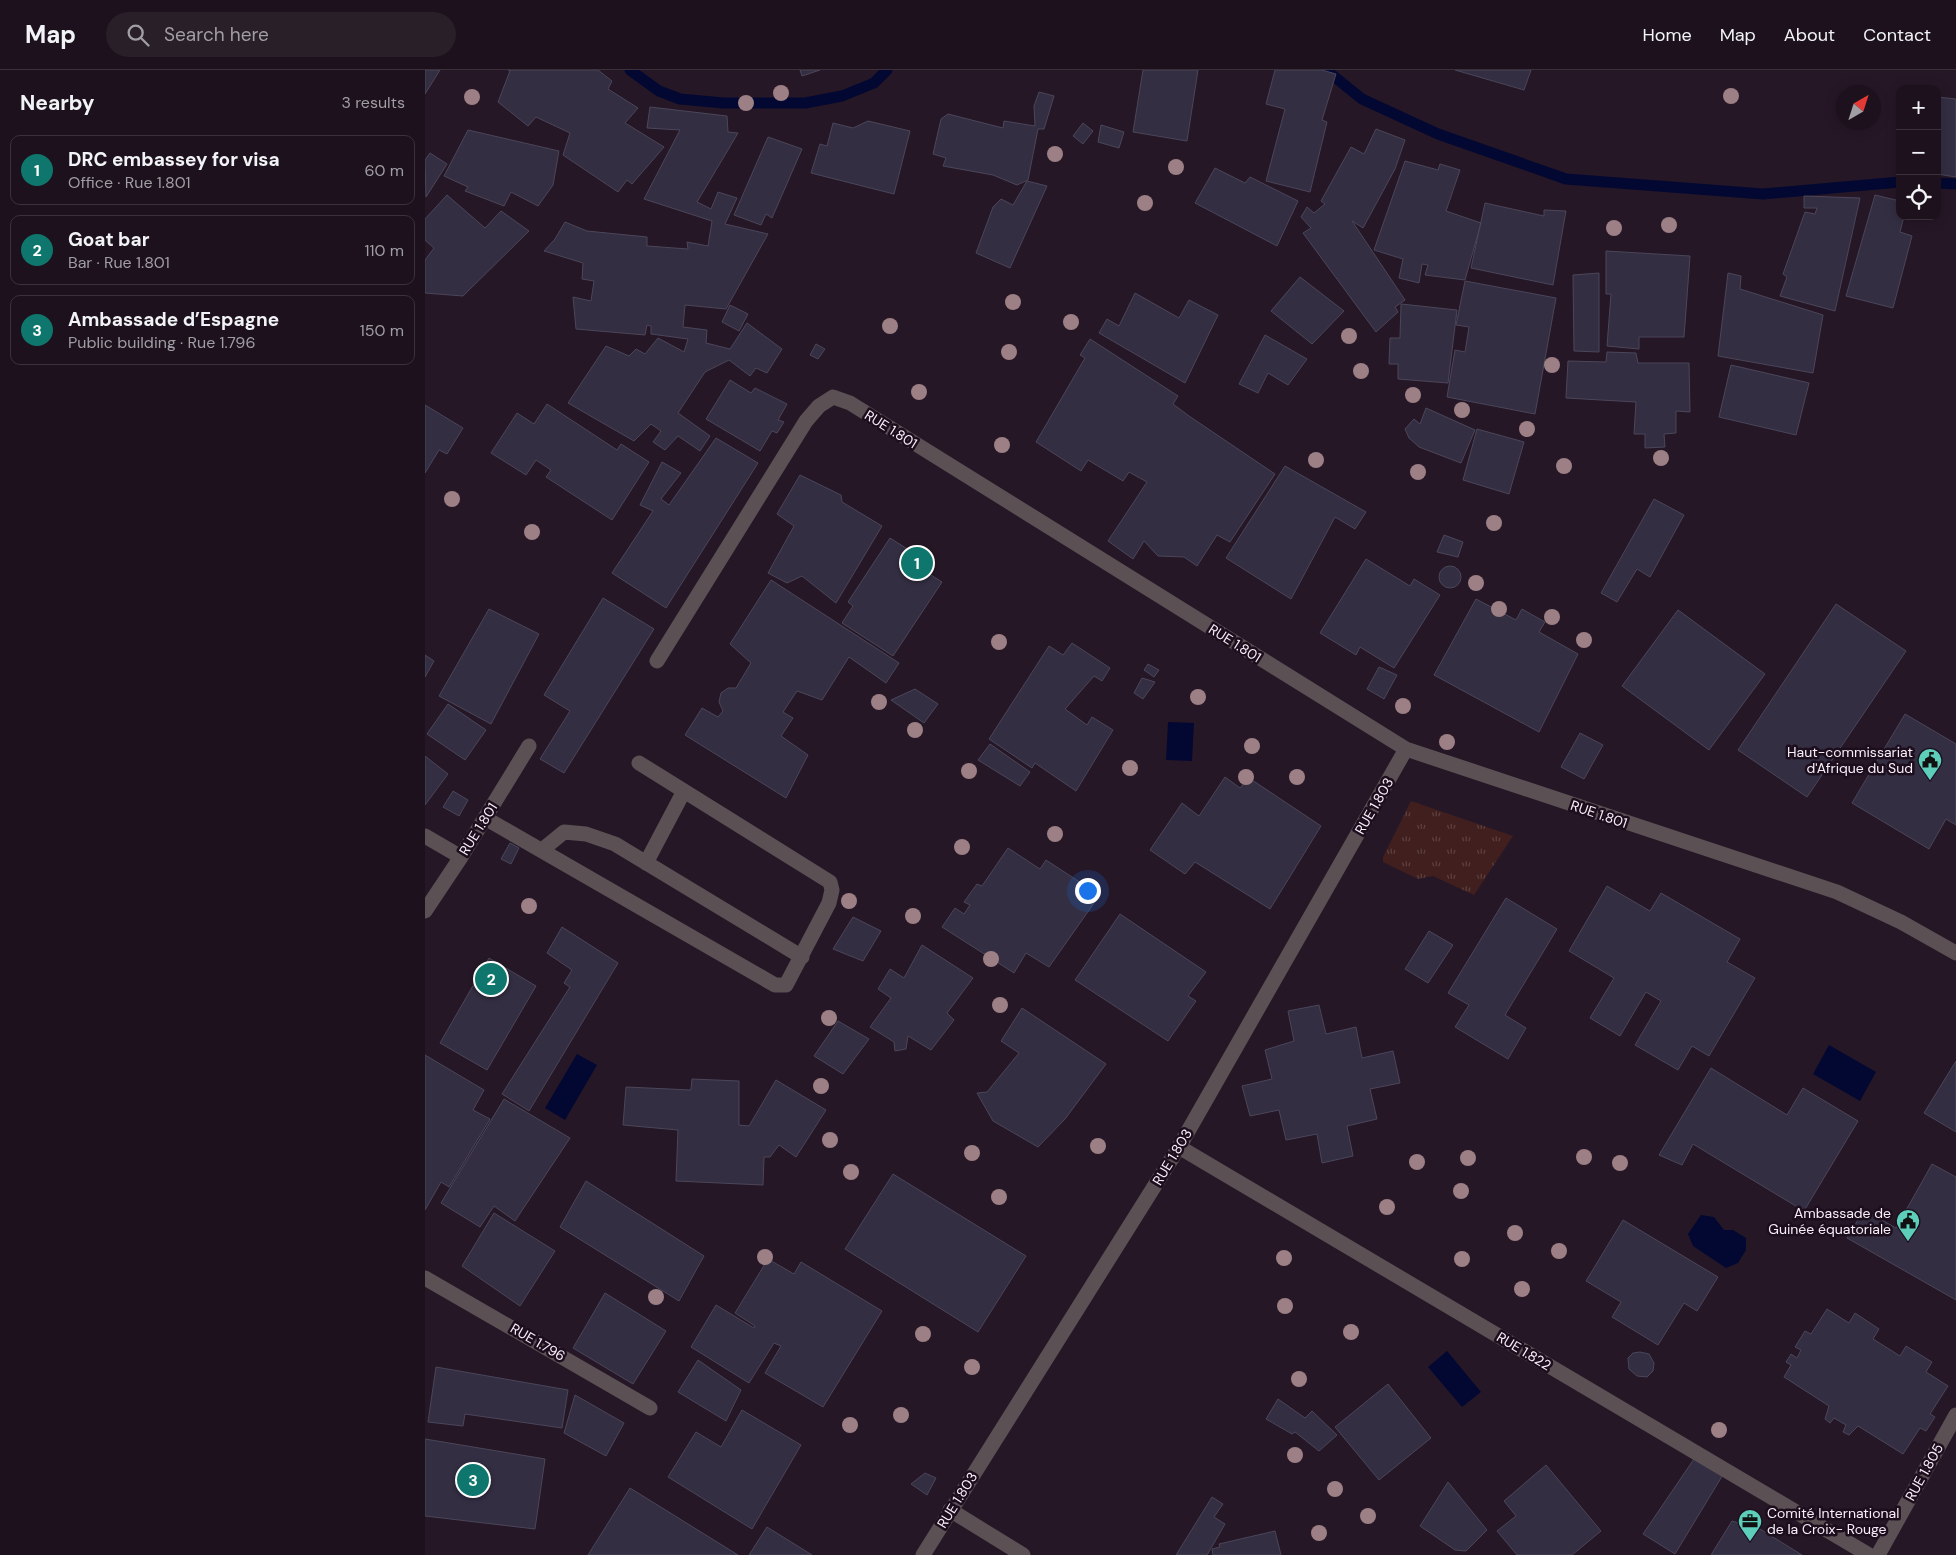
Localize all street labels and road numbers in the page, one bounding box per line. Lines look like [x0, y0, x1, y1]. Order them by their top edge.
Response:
street label: RUE 1.801 [861, 406, 921, 452]
street label: RUE 1.801 [1205, 620, 1265, 666]
street label: RUE 1.803 [1351, 774, 1397, 838]
street label: RUE 1.801 [1568, 796, 1630, 832]
street label: RUE 1.801 [455, 799, 501, 859]
street label: RUE 1.803 [1148, 1126, 1196, 1188]
street label: RUE 1.796 [507, 1319, 569, 1365]
street label: RUE 1.822 [1493, 1328, 1555, 1374]
street label: RUE 1.805 [1901, 1440, 1947, 1504]
street label: RUE 1.803 [933, 1469, 981, 1531]

